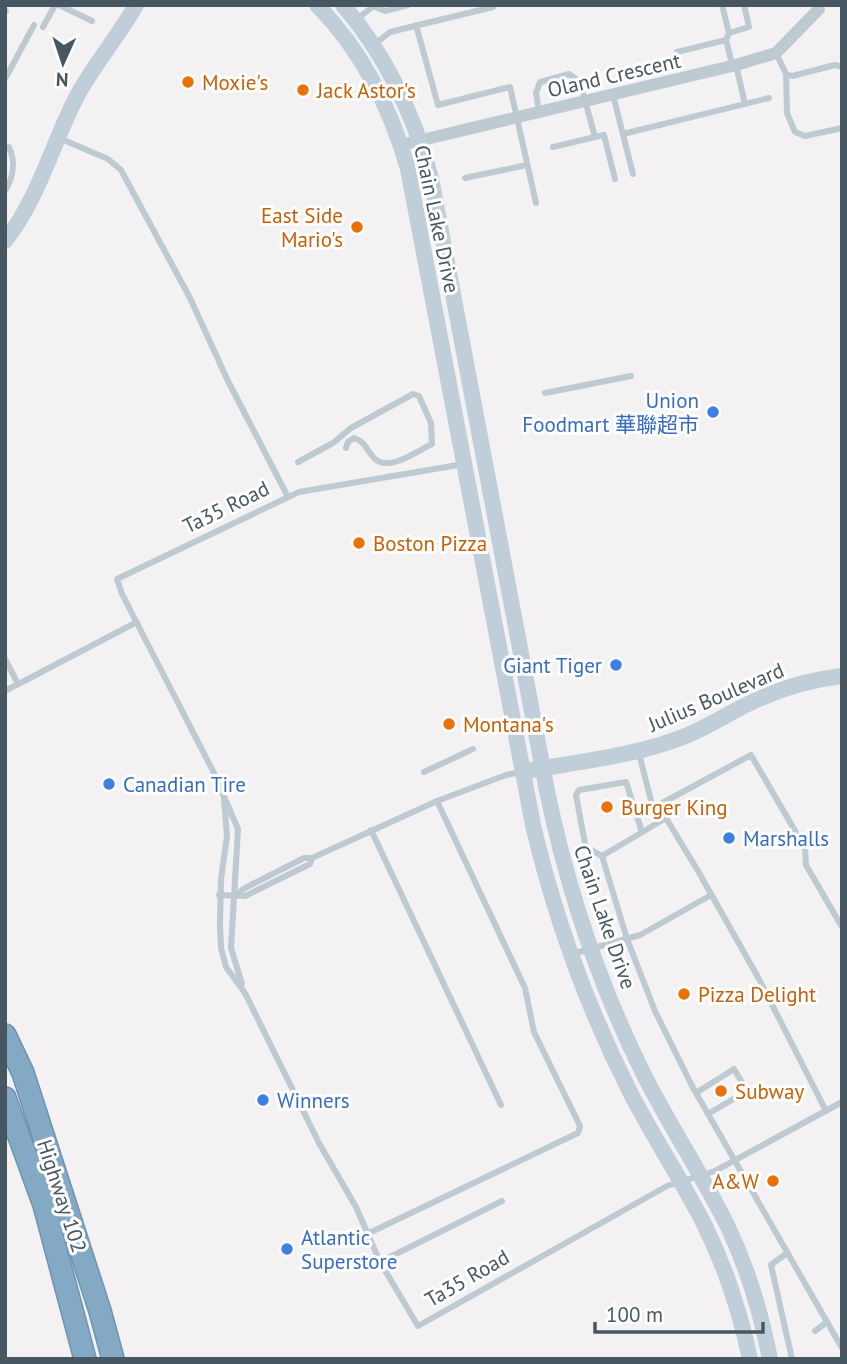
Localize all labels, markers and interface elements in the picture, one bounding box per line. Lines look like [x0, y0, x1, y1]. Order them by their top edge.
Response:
north arrow [28, 28, 98, 98]
street label: Oland Crescent [545, 47, 683, 103]
text: N [55, 68, 69, 92]
place label: Moxie's [202, 69, 268, 96]
marker: Moxie's [180, 74, 196, 90]
place label: Jack Astor's [316, 77, 416, 104]
marker: Jack Astor's [295, 82, 311, 98]
street label: Chain Lake Drive [408, 143, 466, 295]
place label: East Side Mario's [261, 202, 343, 253]
marker: East Side Mario's [349, 219, 365, 235]
place label: Union Foodmart 華聯超市 [522, 387, 699, 438]
marker: Union Foodmart 華聯超市 [705, 404, 721, 420]
street label: Ta35 Road [178, 475, 274, 539]
place label: Boston Pizza [373, 530, 487, 557]
marker: Boston Pizza [351, 535, 367, 551]
place label: Giant Tiger [503, 652, 602, 679]
street label: Julius Boulevard [643, 656, 788, 738]
marker: Giant Tiger [608, 657, 624, 673]
place label: Montana's [463, 711, 554, 738]
marker: Montana's [441, 716, 457, 732]
place label: Canadian Tire [123, 771, 246, 798]
marker: Canadian Tire [101, 776, 117, 792]
place label: Burger King [621, 794, 728, 821]
marker: Burger King [599, 799, 615, 815]
place label: Marshalls [743, 825, 829, 852]
marker: Marshalls [721, 830, 737, 846]
street label: Chain Lake Drive [568, 841, 642, 993]
place label: Pizza Delight [698, 981, 816, 1008]
marker: Pizza Delight [676, 986, 692, 1002]
place label: Subway [735, 1078, 804, 1105]
marker: Subway [713, 1083, 729, 1099]
place label: Winners [277, 1087, 350, 1114]
marker: Winners [255, 1092, 271, 1108]
street label: Highway 102 [31, 1136, 93, 1256]
place label: A&W [712, 1168, 760, 1195]
marker: A&W [765, 1173, 781, 1189]
place label: Atlantic Superstore [301, 1224, 397, 1275]
marker: Atlantic Superstore [279, 1241, 295, 1257]
street label: Ta35 Road [420, 1243, 514, 1313]
scale bar [595, 1290, 763, 1334]
text: 100 m [606, 1301, 663, 1328]

